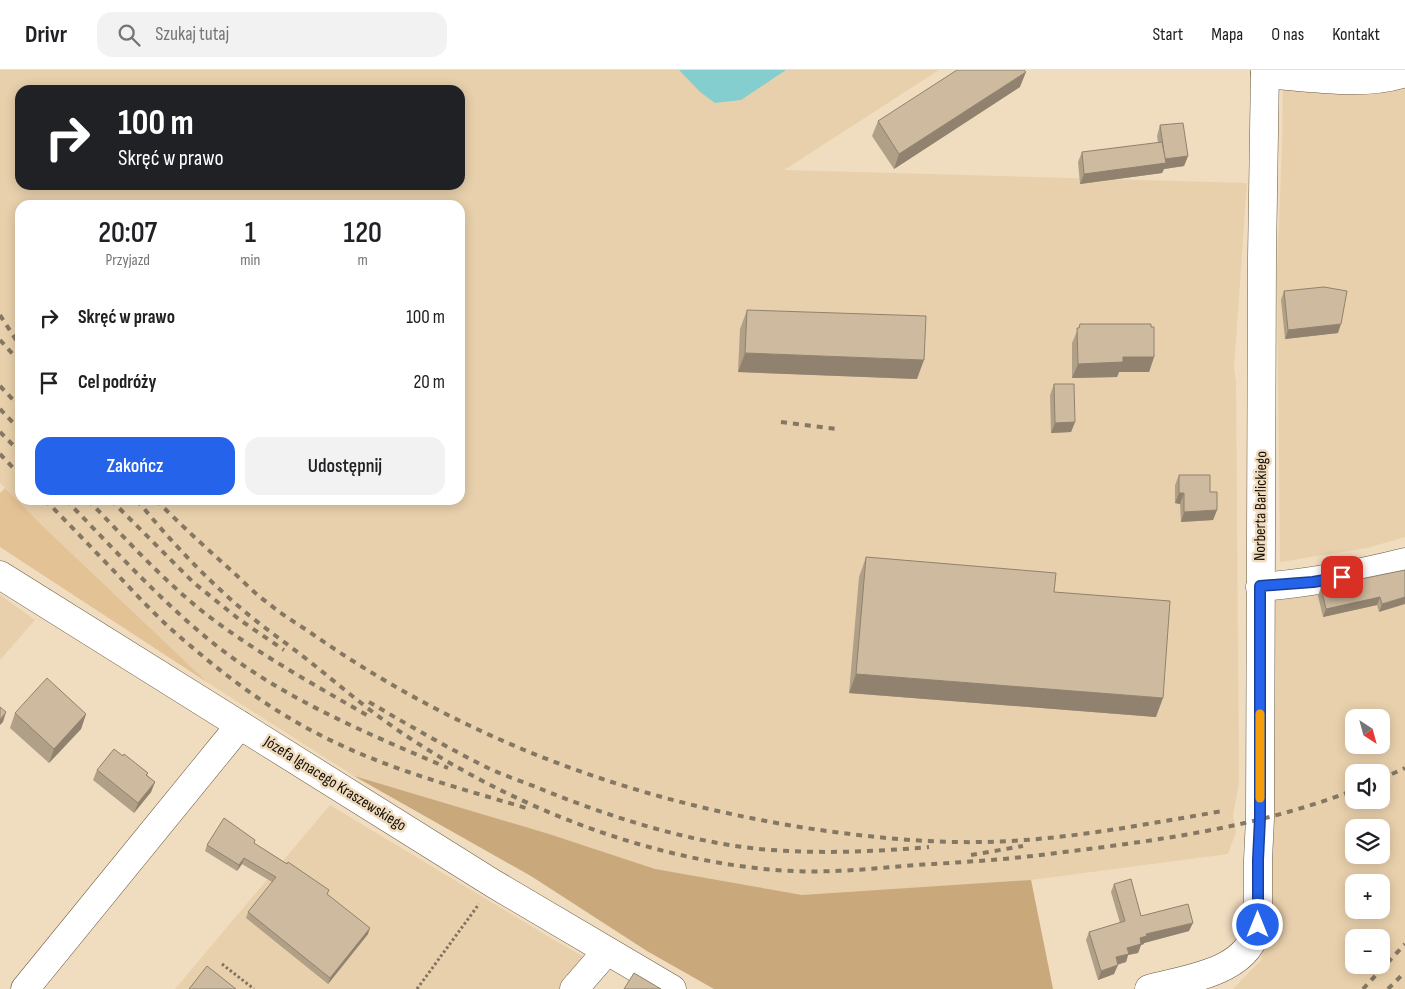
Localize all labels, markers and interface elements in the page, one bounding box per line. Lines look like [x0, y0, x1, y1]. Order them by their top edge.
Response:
search box [97, 12, 447, 57]
text: Drivr [25, 20, 67, 49]
icon: search [115, 21, 143, 49]
text: Szukaj tutaj [155, 23, 229, 46]
text: Start [1152, 24, 1183, 45]
text: Mapa [1211, 24, 1243, 45]
text: O nas [1271, 24, 1304, 45]
text: Kontakt [1332, 24, 1380, 45]
text: 100 m [118, 102, 194, 145]
icon: right [35, 105, 100, 170]
text: Skręć w prawo [118, 145, 224, 172]
text: 20:07 [98, 215, 157, 251]
text: 1 [245, 215, 256, 251]
text: 120 [344, 215, 382, 251]
text: Przyjazd [105, 251, 150, 270]
text: min [240, 251, 260, 270]
text: m [358, 251, 368, 270]
icon: right [35, 304, 63, 332]
text: Skręć w prawo [78, 306, 175, 329]
text: 100 m [406, 306, 445, 329]
icon: arrive [35, 369, 63, 397]
text: Cel podróży [78, 371, 156, 394]
text: 20 m [413, 371, 445, 394]
button: Zakończ [35, 437, 235, 495]
button: Udostępnij [245, 437, 445, 495]
street label: Norberta Barlickiego [1251, 451, 1271, 561]
pin [1321, 556, 1363, 598]
icon: arrive [1328, 563, 1356, 591]
north arrow [1345, 709, 1390, 754]
map controls [1345, 709, 1390, 974]
street label: Józefa Ignacego Kraszewskiego [260, 732, 410, 836]
button: sound [1345, 764, 1390, 809]
button: layers [1345, 819, 1390, 864]
button: + [1345, 874, 1390, 919]
position arrow [1231, 898, 1283, 950]
button: − [1345, 929, 1390, 974]

